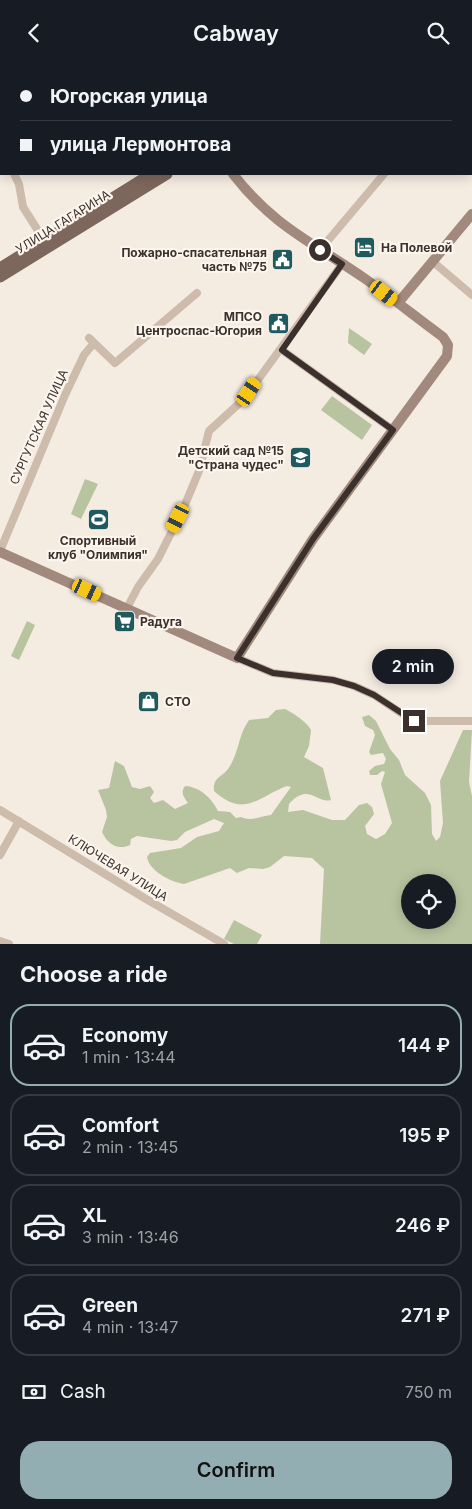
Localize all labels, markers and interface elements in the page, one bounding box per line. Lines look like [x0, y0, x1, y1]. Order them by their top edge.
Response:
icon: back [20, 19, 48, 47]
icon: search [424, 19, 452, 47]
text: Cabway [193, 20, 279, 46]
text: Югорская улица [50, 85, 208, 108]
text: улица Лермонтова [50, 133, 231, 156]
street label: УЛИЦА ГАГАРИНА [13, 187, 113, 257]
hotel icon: На Полевой [353, 236, 377, 260]
route start [309, 239, 331, 261]
place label: На Полевой [381, 240, 452, 255]
place label: Пожарно-спасательная часть №75 [121, 245, 267, 274]
public building icon: Пожарно-спасательная часть №75 [271, 248, 295, 272]
car [367, 278, 400, 308]
place label: МПСО Центроспас-Югория [136, 309, 262, 338]
public building icon: МПСО Центроспас-Югория [266, 312, 290, 336]
street label: СУРГУТСКАЯ УЛИЦА [6, 367, 71, 487]
car [234, 375, 263, 409]
place label: Детский сад №15 "Страна чудес" [178, 443, 284, 472]
school or university icon: Детский сад №15 "Страна чудес" [288, 446, 312, 470]
car [164, 501, 191, 535]
sports icon: Спортивный клуб "Олимпия" [86, 508, 110, 532]
place label: Спортивный клуб "Олимпия" [48, 533, 148, 562]
car [70, 577, 103, 603]
supermarket icon: Радуга [112, 610, 136, 634]
place label: Радуга [140, 614, 182, 629]
callout: 2 min [373, 649, 455, 683]
text: 2 min [392, 656, 434, 676]
shop icon: СТО [137, 690, 161, 714]
place label: СТО [165, 694, 191, 709]
route end [403, 710, 425, 732]
street label: КЛЮЧЕВАЯ УЛИЦА [66, 831, 171, 904]
map controls [401, 874, 456, 929]
button: locate [401, 874, 456, 929]
text: Choose a ride [20, 961, 168, 987]
icon: car [22, 1023, 67, 1068]
text: Economy [82, 1024, 168, 1047]
text: 144 ₽ [398, 1034, 450, 1057]
text: 1 min · 13:44 [82, 1047, 176, 1067]
icon: car [22, 1113, 67, 1158]
text: Comfort [82, 1114, 159, 1137]
text: 195 ₽ [399, 1124, 450, 1147]
text: 2 min · 13:45 [82, 1137, 178, 1157]
icon: car [22, 1203, 67, 1248]
text: XL [82, 1204, 107, 1227]
text: 246 ₽ [395, 1214, 450, 1237]
text: 3 min · 13:46 [82, 1227, 179, 1247]
icon: car [22, 1293, 67, 1338]
text: Green [82, 1294, 138, 1317]
text: 271 ₽ [401, 1304, 450, 1327]
text: 4 min · 13:47 [82, 1317, 178, 1337]
icon: cash [20, 1378, 48, 1406]
text: Cash [60, 1380, 106, 1403]
text: 750 m [405, 1382, 452, 1402]
button: Confirm [20, 1441, 452, 1499]

